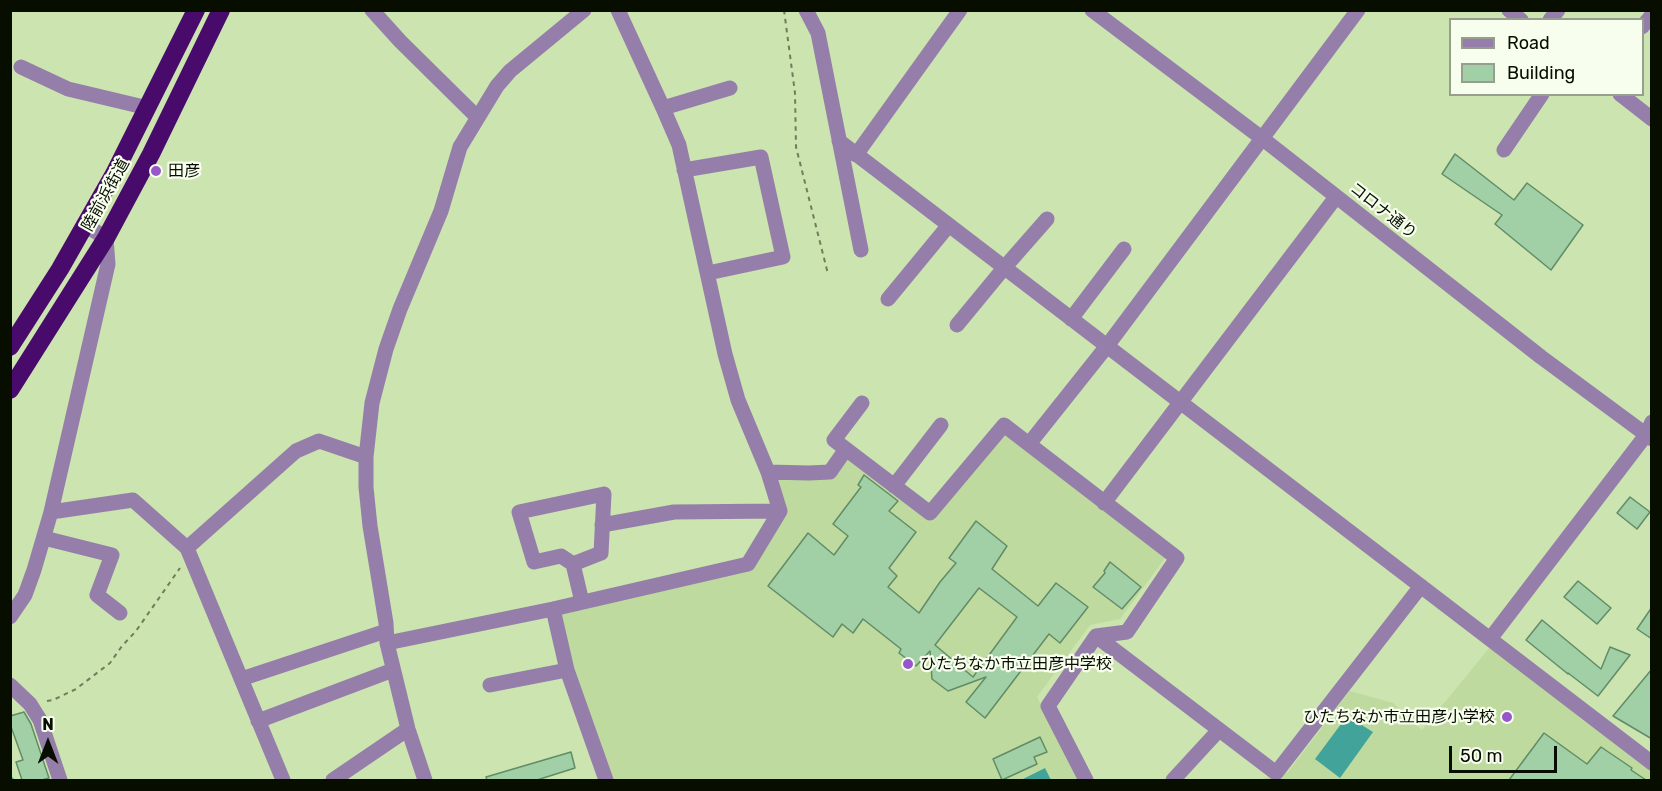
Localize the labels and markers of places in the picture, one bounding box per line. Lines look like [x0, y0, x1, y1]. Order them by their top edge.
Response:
place label: 田彦 [168, 161, 200, 181]
marker: 田彦 [149, 164, 163, 178]
place label: ひたちなか市立田彦中学校 [920, 654, 1112, 674]
marker: ひたちなか市立田彦中学校 [901, 657, 915, 671]
place label: ひたちなか市立田彦小学校 [1303, 707, 1495, 727]
marker: ひたちなか市立田彦小学校 [1500, 710, 1514, 724]

